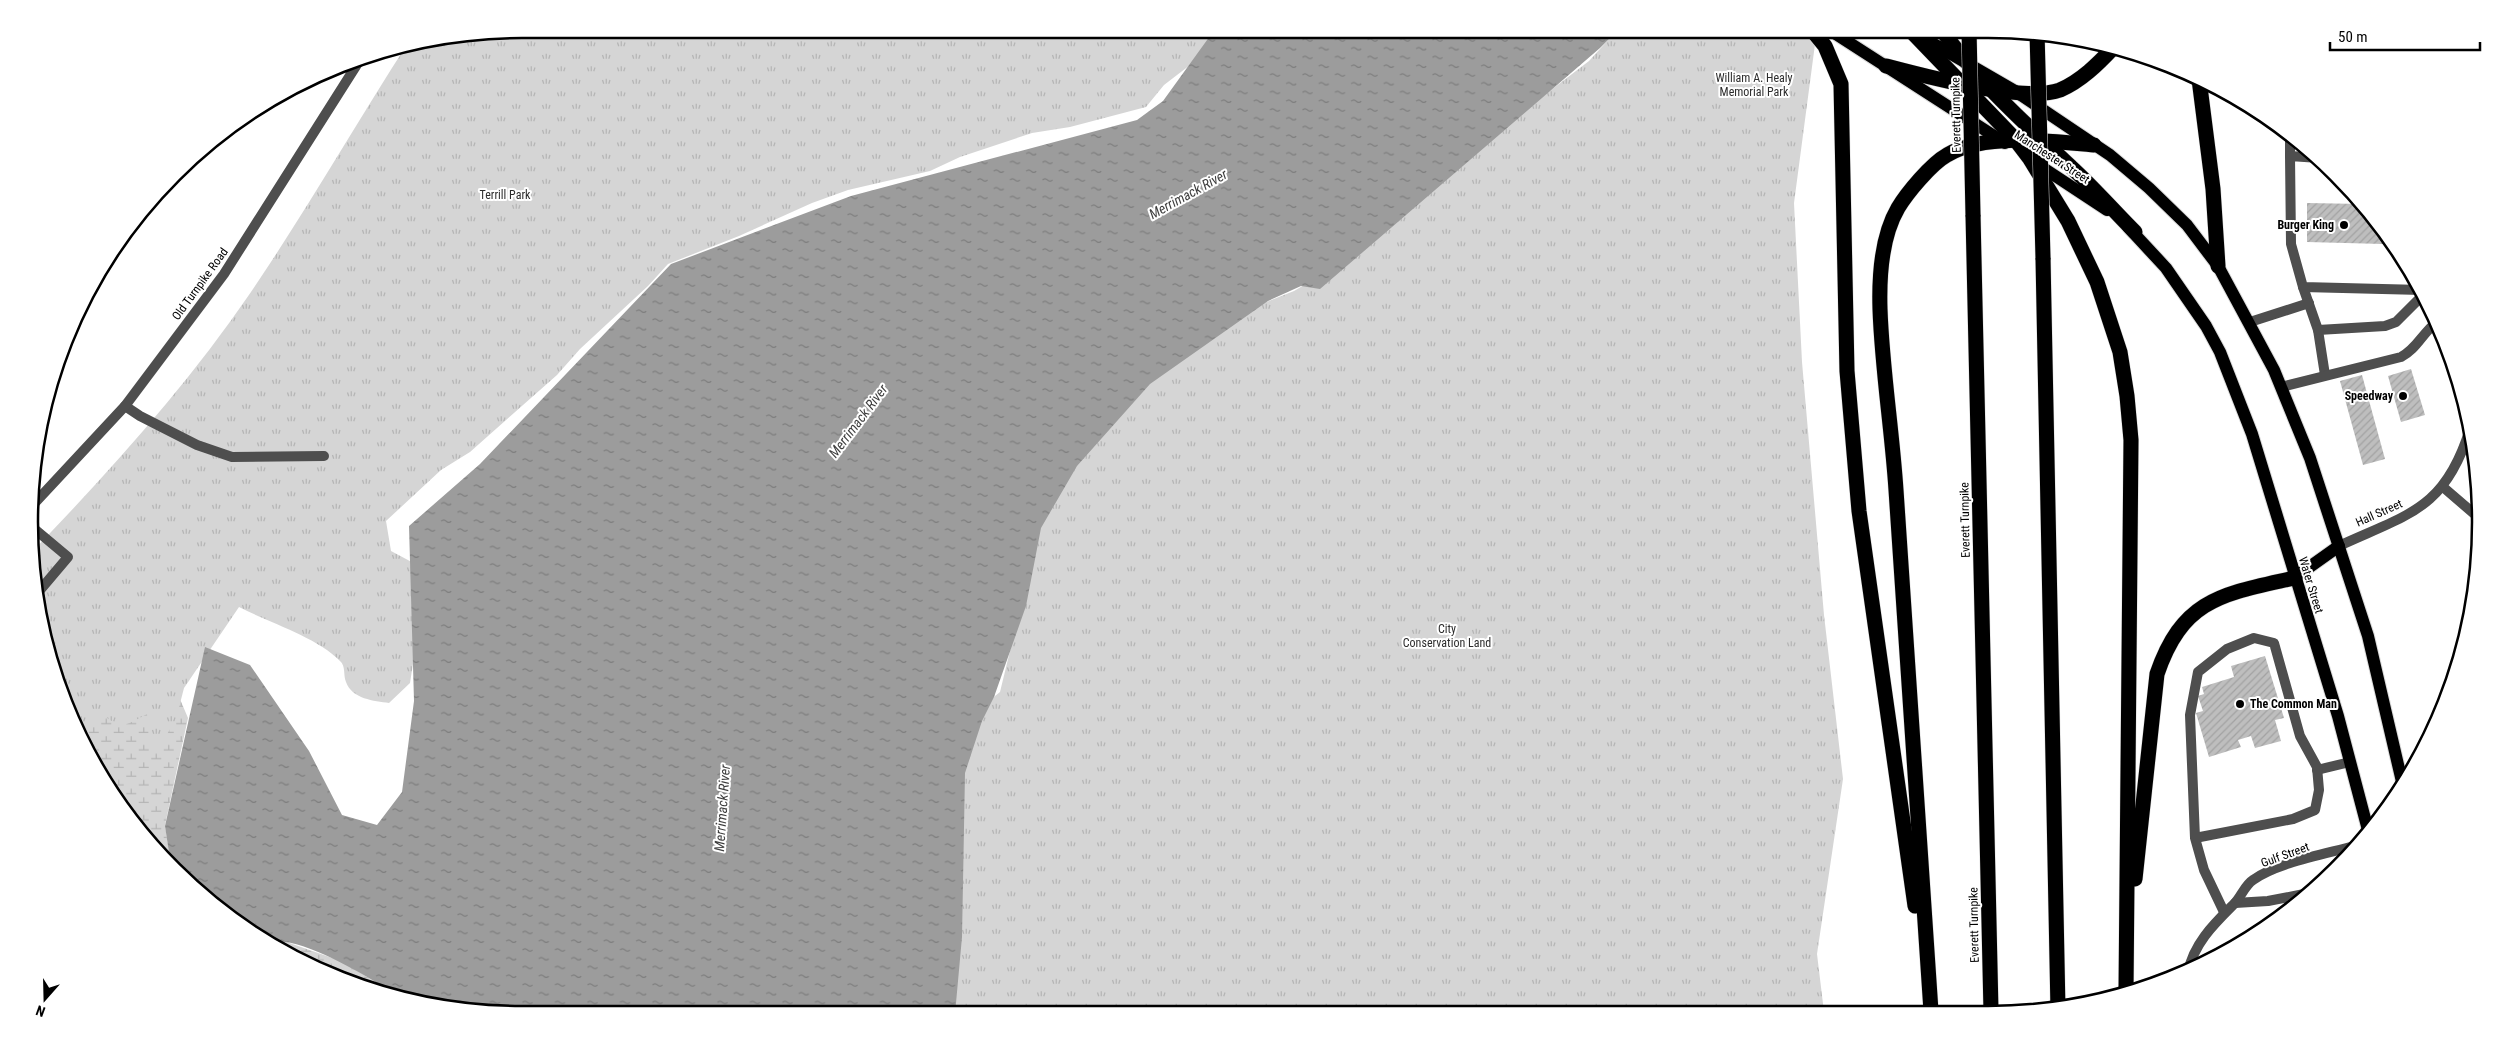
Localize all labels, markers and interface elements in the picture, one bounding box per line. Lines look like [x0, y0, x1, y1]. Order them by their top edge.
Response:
scale bar [2330, 20, 2480, 52]
text: 50 m [2338, 28, 2368, 46]
park label: William A. Healy Memorial Park [1715, 71, 1793, 99]
street label: Everett Turnpike [1948, 77, 1964, 153]
street label: Manchester Street [2012, 128, 2093, 187]
water label: Merrimack River [1146, 166, 1231, 222]
park label: Terrill Park [479, 188, 531, 202]
place label: Burger King [2277, 218, 2334, 232]
marker: Burger King [2338, 219, 2350, 231]
street label: Old Turnpike Road [169, 245, 231, 323]
water label: Merrimack River [825, 381, 891, 461]
place label: Speedway [2345, 389, 2394, 403]
marker: Speedway [2397, 390, 2409, 402]
street label: Everett Turnpike [1957, 482, 1973, 558]
street label: Hall Street [2354, 496, 2405, 529]
street label: Water Street [2296, 555, 2326, 615]
park label: City Conservation Land [1403, 622, 1491, 650]
place label: The Common Man [2250, 697, 2337, 711]
marker: The Common Man [2234, 698, 2246, 710]
water label: Merrimack River [711, 763, 733, 852]
street label: Gulf Street [2259, 840, 2311, 870]
street label: Everett Turnpike [1966, 887, 1982, 963]
north arrow [20, 974, 70, 1024]
text: N [34, 1002, 47, 1020]

